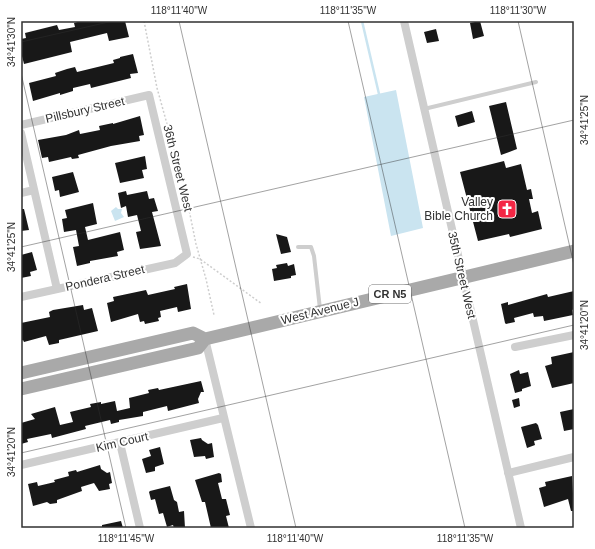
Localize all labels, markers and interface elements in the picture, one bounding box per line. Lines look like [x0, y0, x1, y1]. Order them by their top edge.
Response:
text: 118°11'40"W [151, 5, 208, 16]
text: 118°11'35"W [320, 5, 377, 16]
text: 118°11'30"W [490, 5, 547, 16]
text: 34°41'30"N [6, 17, 17, 67]
street label: Pillsbury Street [44, 94, 127, 126]
text: 34°41'25"N [579, 95, 590, 145]
street label: 36th Street West [160, 123, 196, 214]
place label: Valley Bible Church [424, 195, 493, 223]
church icon: Valley Bible Church [496, 198, 518, 220]
text: 34°41'25"N [6, 222, 17, 272]
street label: 35th Street West [445, 230, 479, 321]
street label: Pondera Street [64, 262, 147, 294]
road number: CR N5 [369, 285, 411, 303]
street label: West Avenue J [280, 295, 360, 327]
text: 34°41'20"N [579, 300, 590, 350]
text: 34°41'20"N [6, 427, 17, 477]
street label: Kim Court [94, 429, 150, 455]
text: 118°11'45"W [98, 533, 155, 544]
text: 118°11'40"W [267, 533, 324, 544]
text: 118°11'35"W [437, 533, 494, 544]

